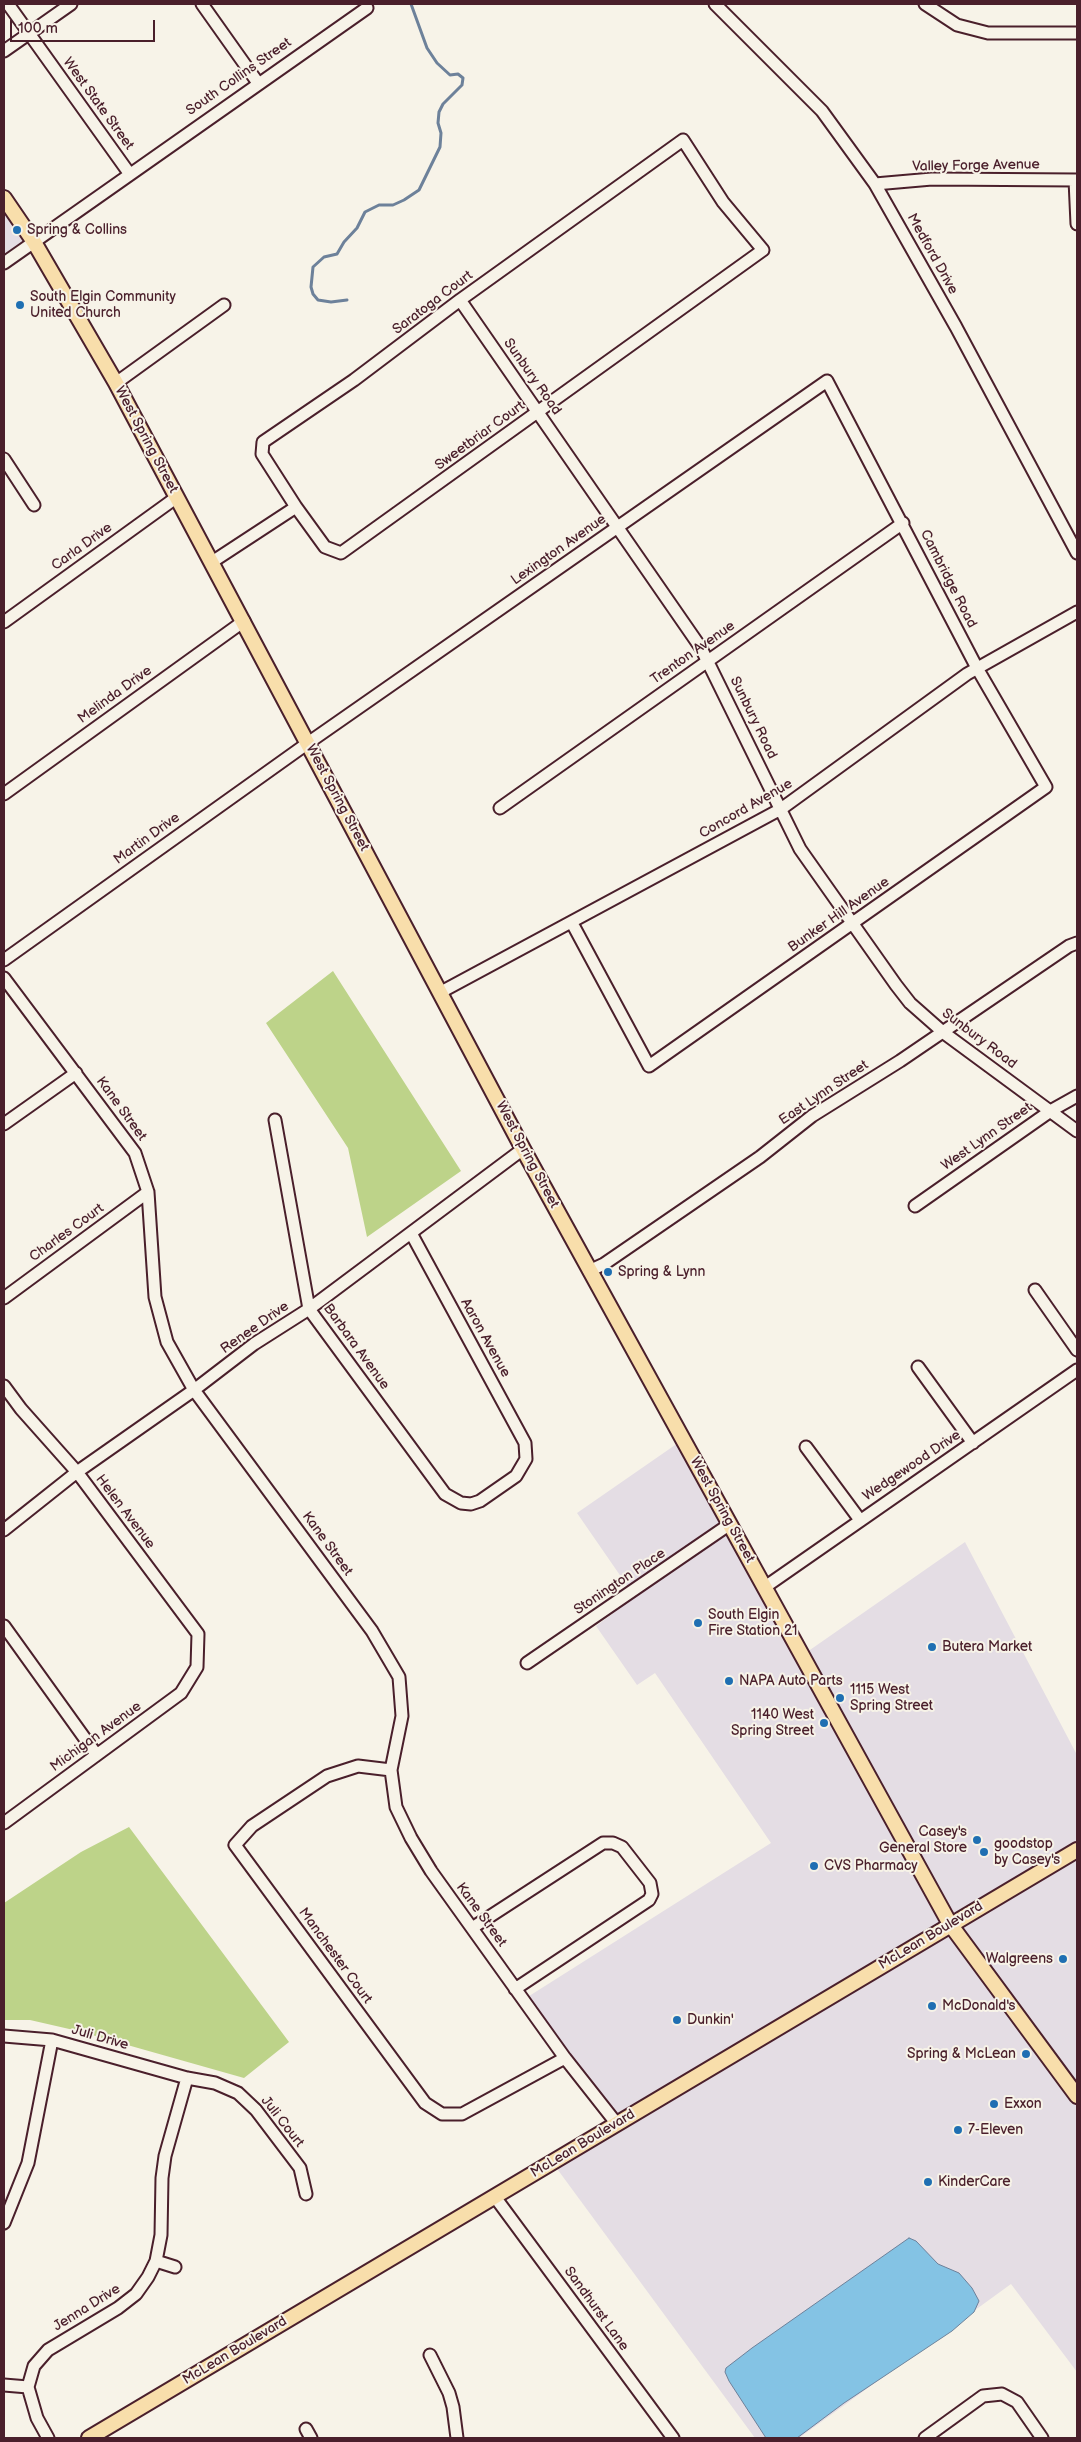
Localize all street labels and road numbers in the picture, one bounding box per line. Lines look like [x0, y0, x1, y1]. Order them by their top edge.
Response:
street label: South Collins Street [183, 34, 295, 120]
street label: West State Street [59, 55, 137, 153]
street label: Valley Forge Avenue [912, 156, 1040, 176]
street label: Medford Drive [903, 211, 961, 297]
street label: Saratoga Court [390, 267, 476, 339]
street label: Sunbury Road [499, 336, 565, 418]
street label: West Spring Street [111, 384, 181, 496]
street label: Sweetbriar Court [432, 398, 528, 474]
street label: Lexington Avenue [508, 511, 610, 589]
street label: Carla Drive [49, 519, 115, 575]
street label: Cambridge Road [916, 527, 980, 631]
street label: Trenton Avenue [648, 618, 738, 688]
street label: Melinda Drive [75, 663, 155, 727]
street label: Sunbury Road [726, 674, 780, 762]
street label: West Spring Street [302, 742, 372, 854]
street label: Concord Avenue [696, 776, 796, 842]
street label: Martin Drive [111, 809, 183, 869]
street label: Bunker Hill Avenue [785, 874, 893, 956]
street label: Sunbury Road [938, 1005, 1020, 1073]
street label: East Lynn Street [776, 1057, 872, 1129]
street label: Kane Street [92, 1074, 150, 1144]
street label: West Spring Street [492, 1099, 562, 1211]
street label: West Lynn Street [938, 1099, 1036, 1175]
street label: Charles Court [27, 1200, 107, 1266]
street label: Aaron Avenue [456, 1296, 514, 1380]
street label: Renee Drive [218, 1298, 292, 1358]
street label: Barbara Avenue [319, 1301, 393, 1393]
street label: Wedgewood Drive [860, 1427, 964, 1505]
street label: West Spring Street [686, 1454, 758, 1566]
street label: Helen Avenue [92, 1472, 158, 1552]
street label: Kane Street [298, 1509, 356, 1579]
street label: Stonington Place [571, 1545, 669, 1619]
street label: Michigan Avenue [47, 1698, 145, 1776]
street label: Kane Street [452, 1880, 510, 1950]
street label: McLean Boulevard [876, 1898, 986, 1974]
street label: Manchester Court [295, 1905, 375, 2007]
street label: Juli Drive [70, 2022, 130, 2054]
street label: Juli Court [257, 2093, 307, 2151]
street label: McLean Boulevard [528, 2106, 638, 2182]
street label: Sandhurst Lane [560, 2264, 632, 2354]
street label: Jenna Drive [50, 2281, 124, 2335]
street label: McLean Boulevard [180, 2313, 290, 2389]

